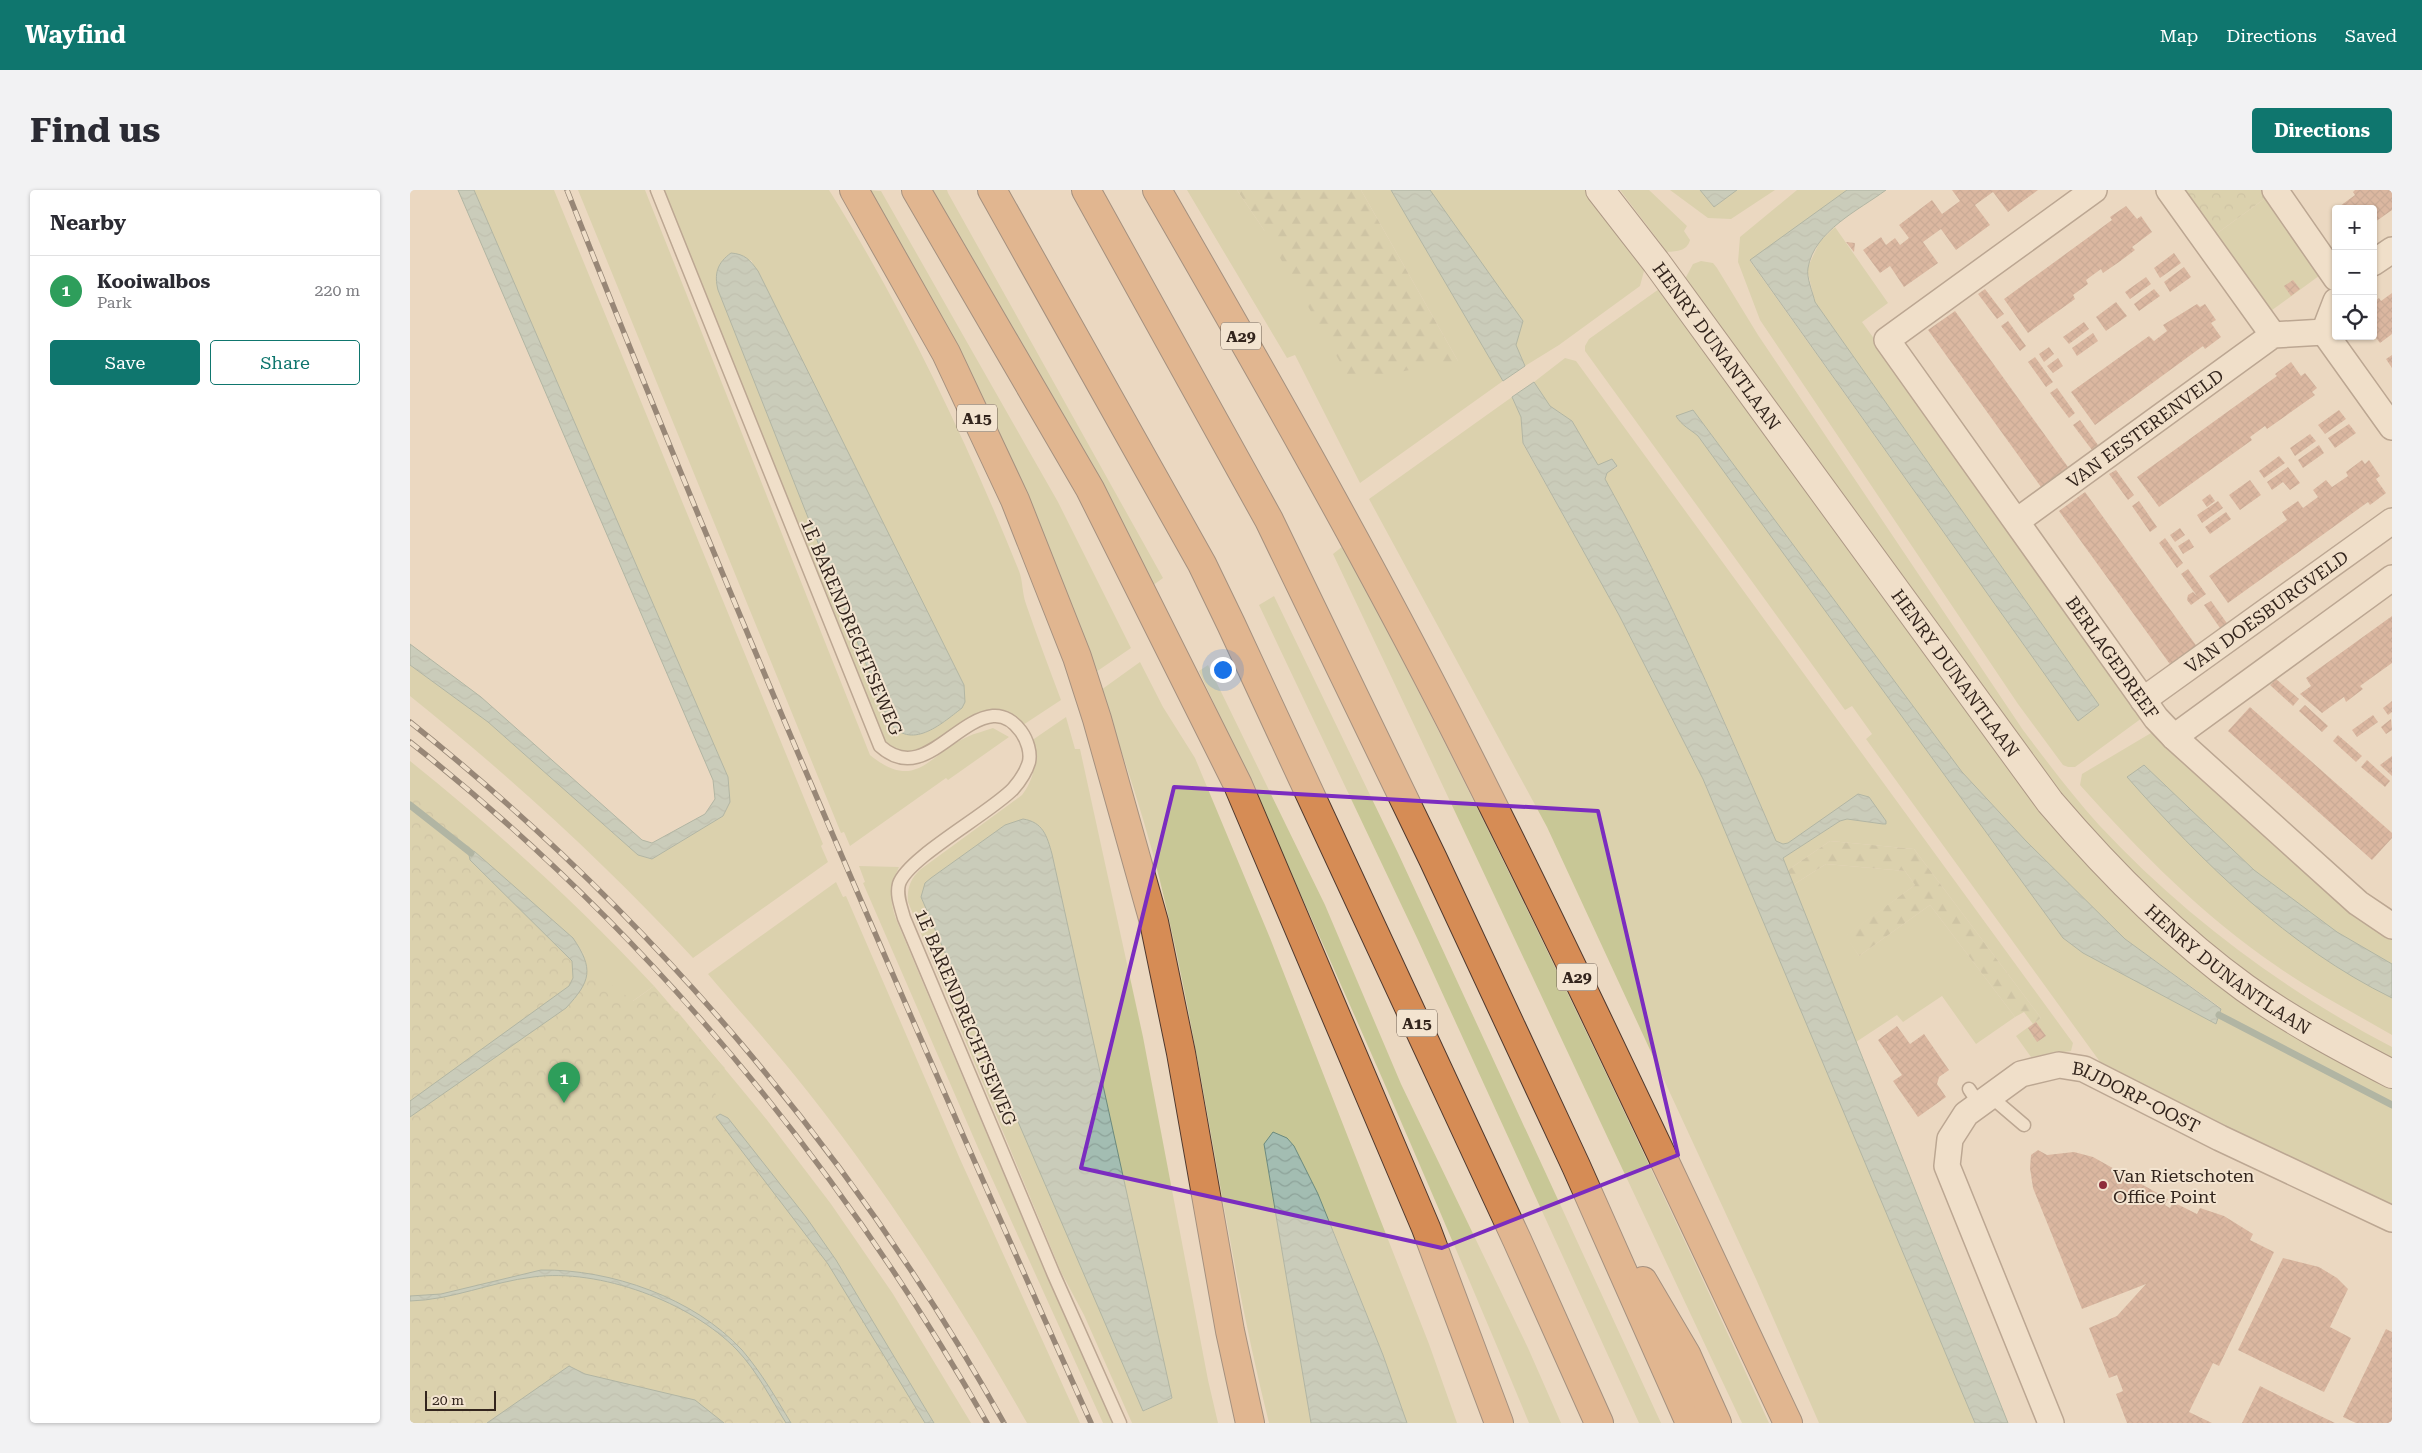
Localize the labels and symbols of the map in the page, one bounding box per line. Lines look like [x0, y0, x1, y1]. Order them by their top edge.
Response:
street label: HENRY DUNANTLAAN [1649, 258, 1785, 434]
road number: A29 [1221, 322, 1261, 350]
street label: VAN EESTERENVELD [2062, 364, 2227, 492]
road number: A15 [957, 404, 997, 432]
street label: 1E BARENDRECHTSEWEG [797, 516, 907, 738]
street label: VAN DOESBURGVELD [2181, 545, 2352, 677]
street label: HENRY DUNANTLAAN [1888, 585, 2024, 761]
street label: BERLAGEDREEF [2062, 592, 2164, 723]
your location [1210, 657, 1236, 683]
street label: HENRY DUNANTLAAN [2141, 899, 2315, 1038]
street label: 1E BARENDRECHTSEWEG [911, 906, 1021, 1128]
road number: A29 [1557, 964, 1597, 990]
road number: A15 [1397, 1010, 1437, 1036]
street label: BIJDORP-OOST [2071, 1057, 2204, 1137]
pin: 1 [548, 1062, 580, 1103]
place label: Van Rietschoten Office Point [2113, 1165, 2255, 1207]
marker: Van Rietschoten Office Point [2097, 1179, 2109, 1191]
scale bar [425, 1388, 496, 1411]

